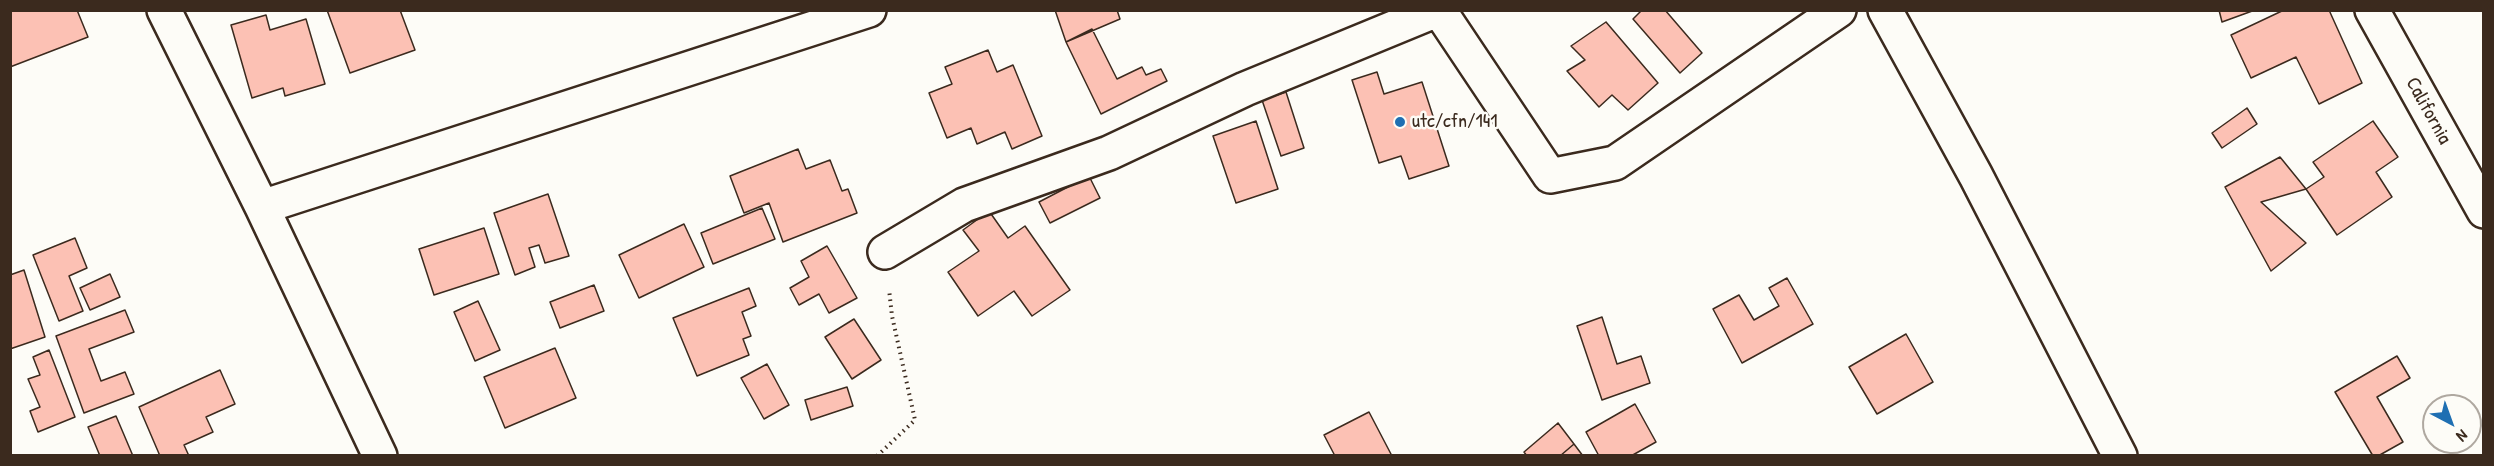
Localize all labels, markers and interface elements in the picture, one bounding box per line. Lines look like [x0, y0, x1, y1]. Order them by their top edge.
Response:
street label: California [2400, 73, 2456, 149]
place label: utc/cfn/141 [1412, 110, 1498, 134]
marker: utc/cfn/141 [1393, 115, 1407, 129]
north arrow [2422, 394, 2482, 454]
text: N [2452, 425, 2473, 447]

